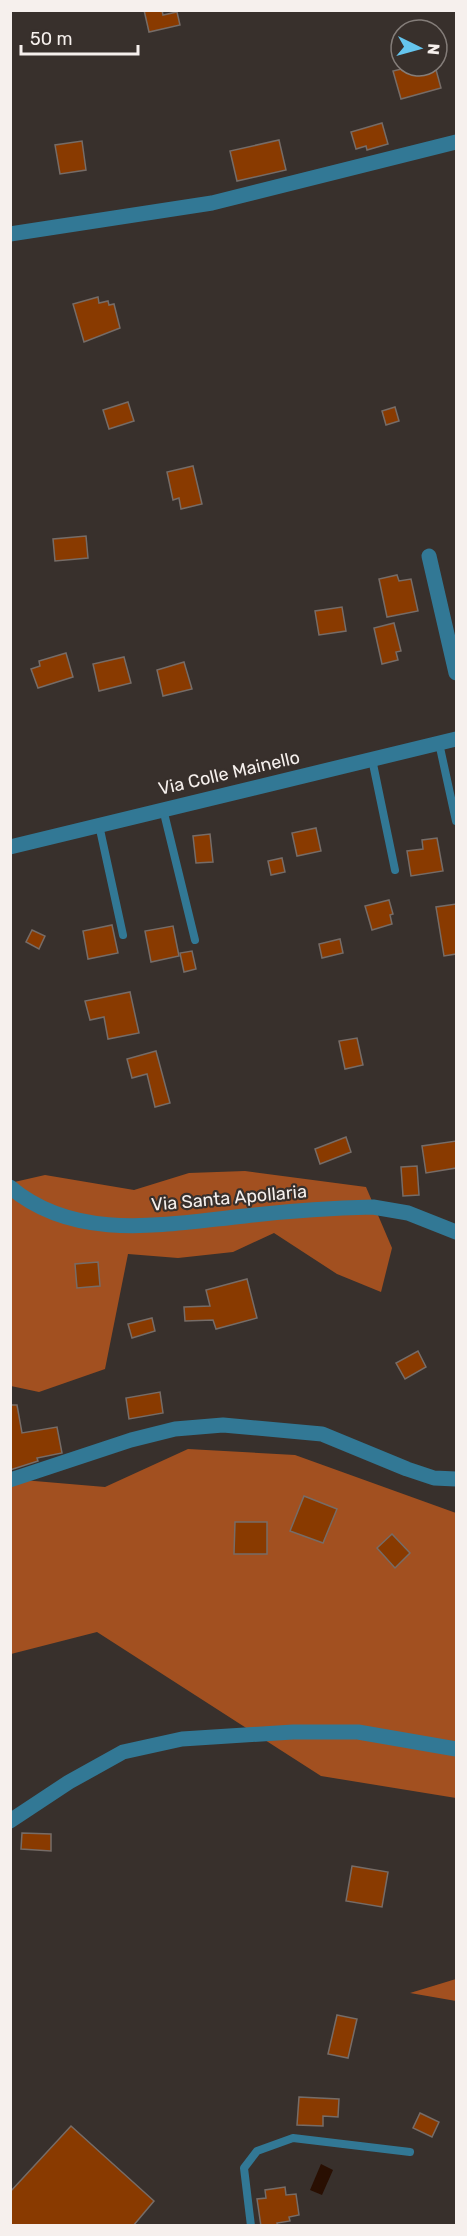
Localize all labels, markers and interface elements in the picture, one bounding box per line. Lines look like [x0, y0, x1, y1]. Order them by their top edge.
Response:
scale bar [21, 18, 138, 56]
north arrow [389, 18, 449, 78]
text: 50 m [30, 28, 73, 50]
text: N [423, 43, 443, 56]
street label: Via Colle Mainello [156, 746, 302, 800]
street label: Via Santa Apollaria [150, 1180, 308, 1216]

